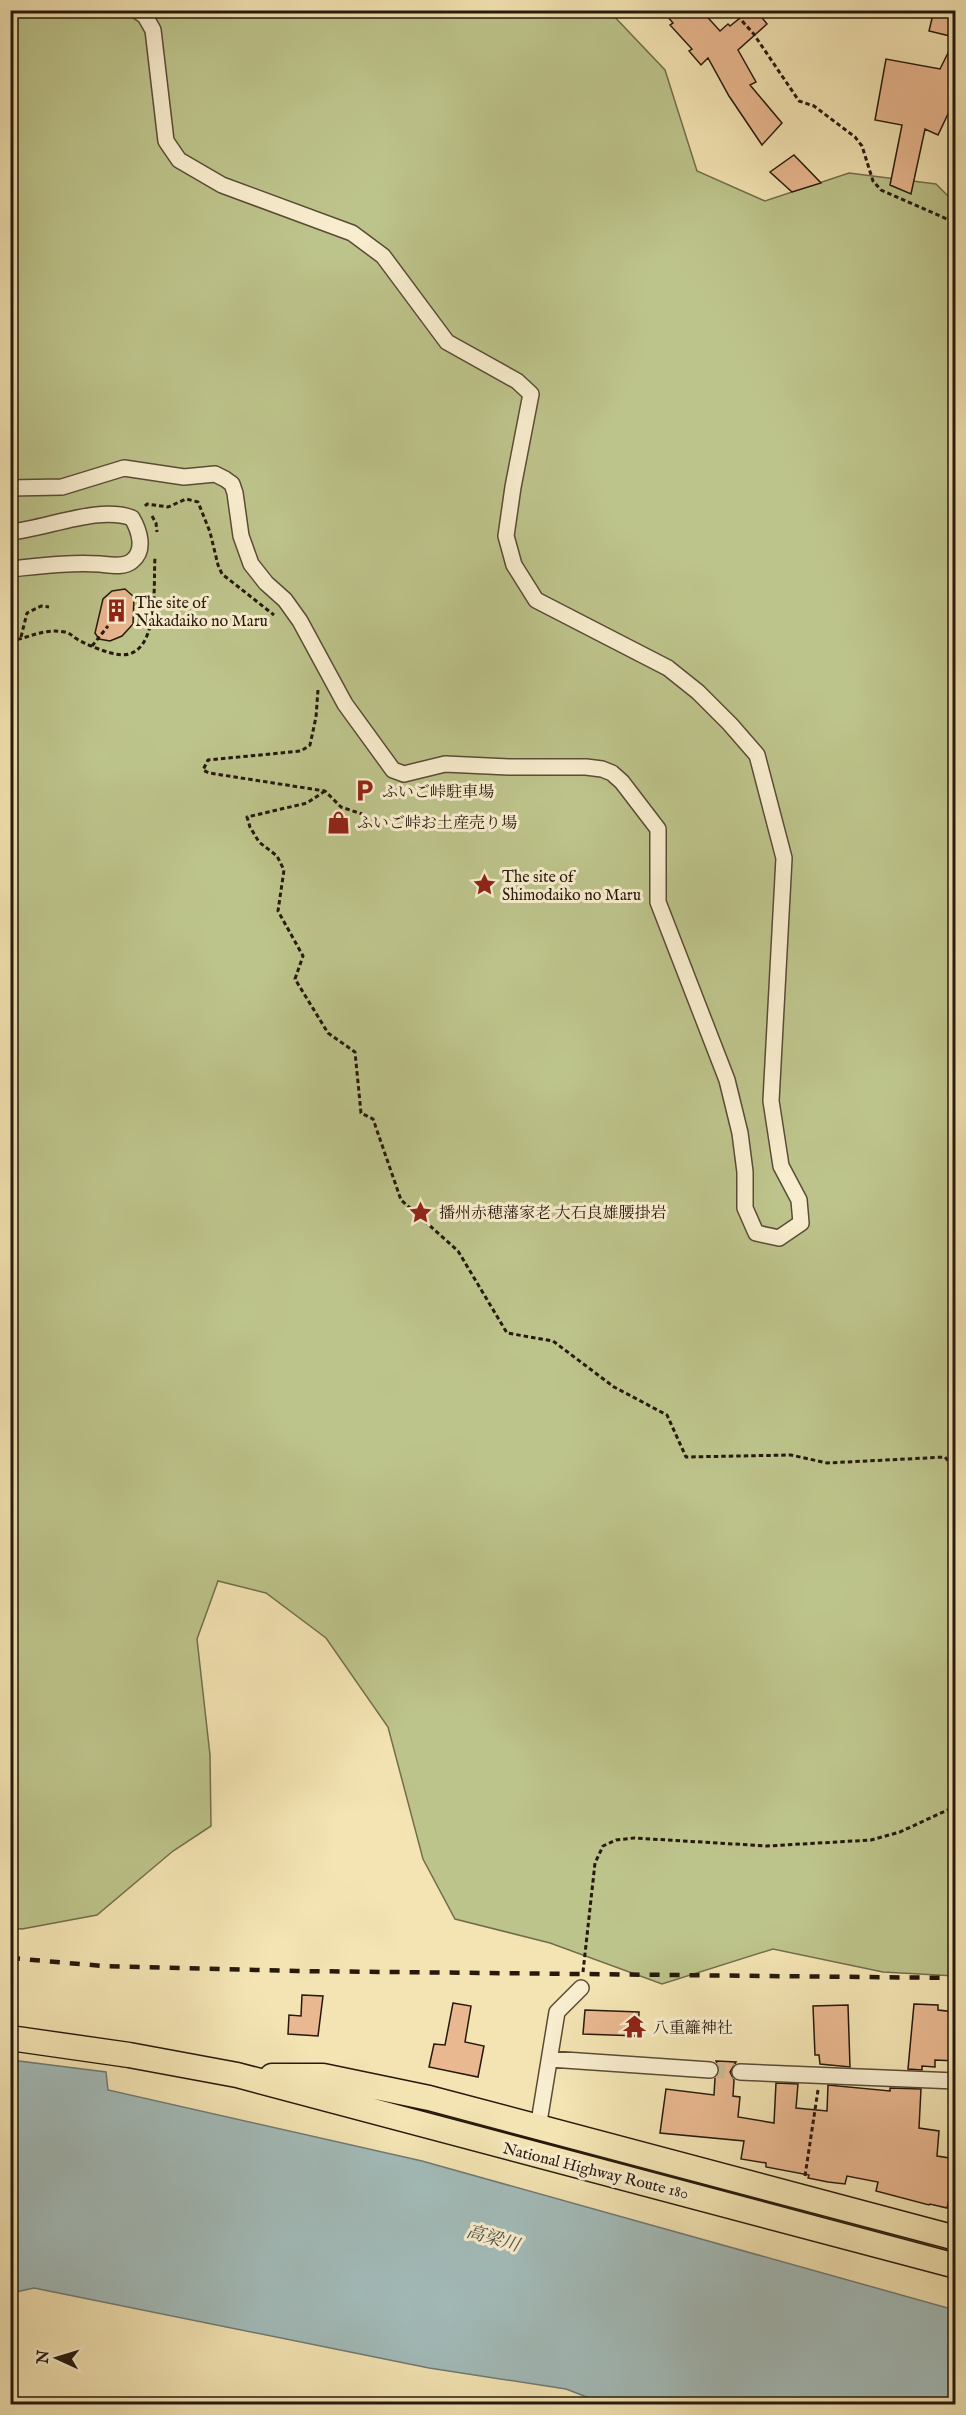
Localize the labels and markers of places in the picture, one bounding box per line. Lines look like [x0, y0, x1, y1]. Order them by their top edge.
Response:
place label: The site of Nakadaiko no Maru [135, 594, 268, 632]
building icon: The site of Nakadaiko no Maru [104, 598, 130, 624]
parking icon: ふいご峠駐車場 [351, 778, 377, 804]
place label: ふいご峠駐車場 [382, 783, 494, 803]
shop icon: ふいご峠お土産売り場 [326, 809, 352, 835]
place label: ふいご峠お土産売り場 [357, 814, 517, 834]
place label: The site of Shimodaiko no Maru [502, 868, 641, 906]
place icon: The site of Shimodaiko no Maru [471, 872, 497, 898]
place icon: 播州赤穂藩家老 大石良雄腰掛岩 [408, 1199, 434, 1225]
place label: 播州赤穂藩家老 大石良雄腰掛岩 [439, 1204, 667, 1224]
temple icon: 八重籬神社 [622, 2014, 648, 2040]
place label: 八重籬神社 [653, 2019, 733, 2039]

